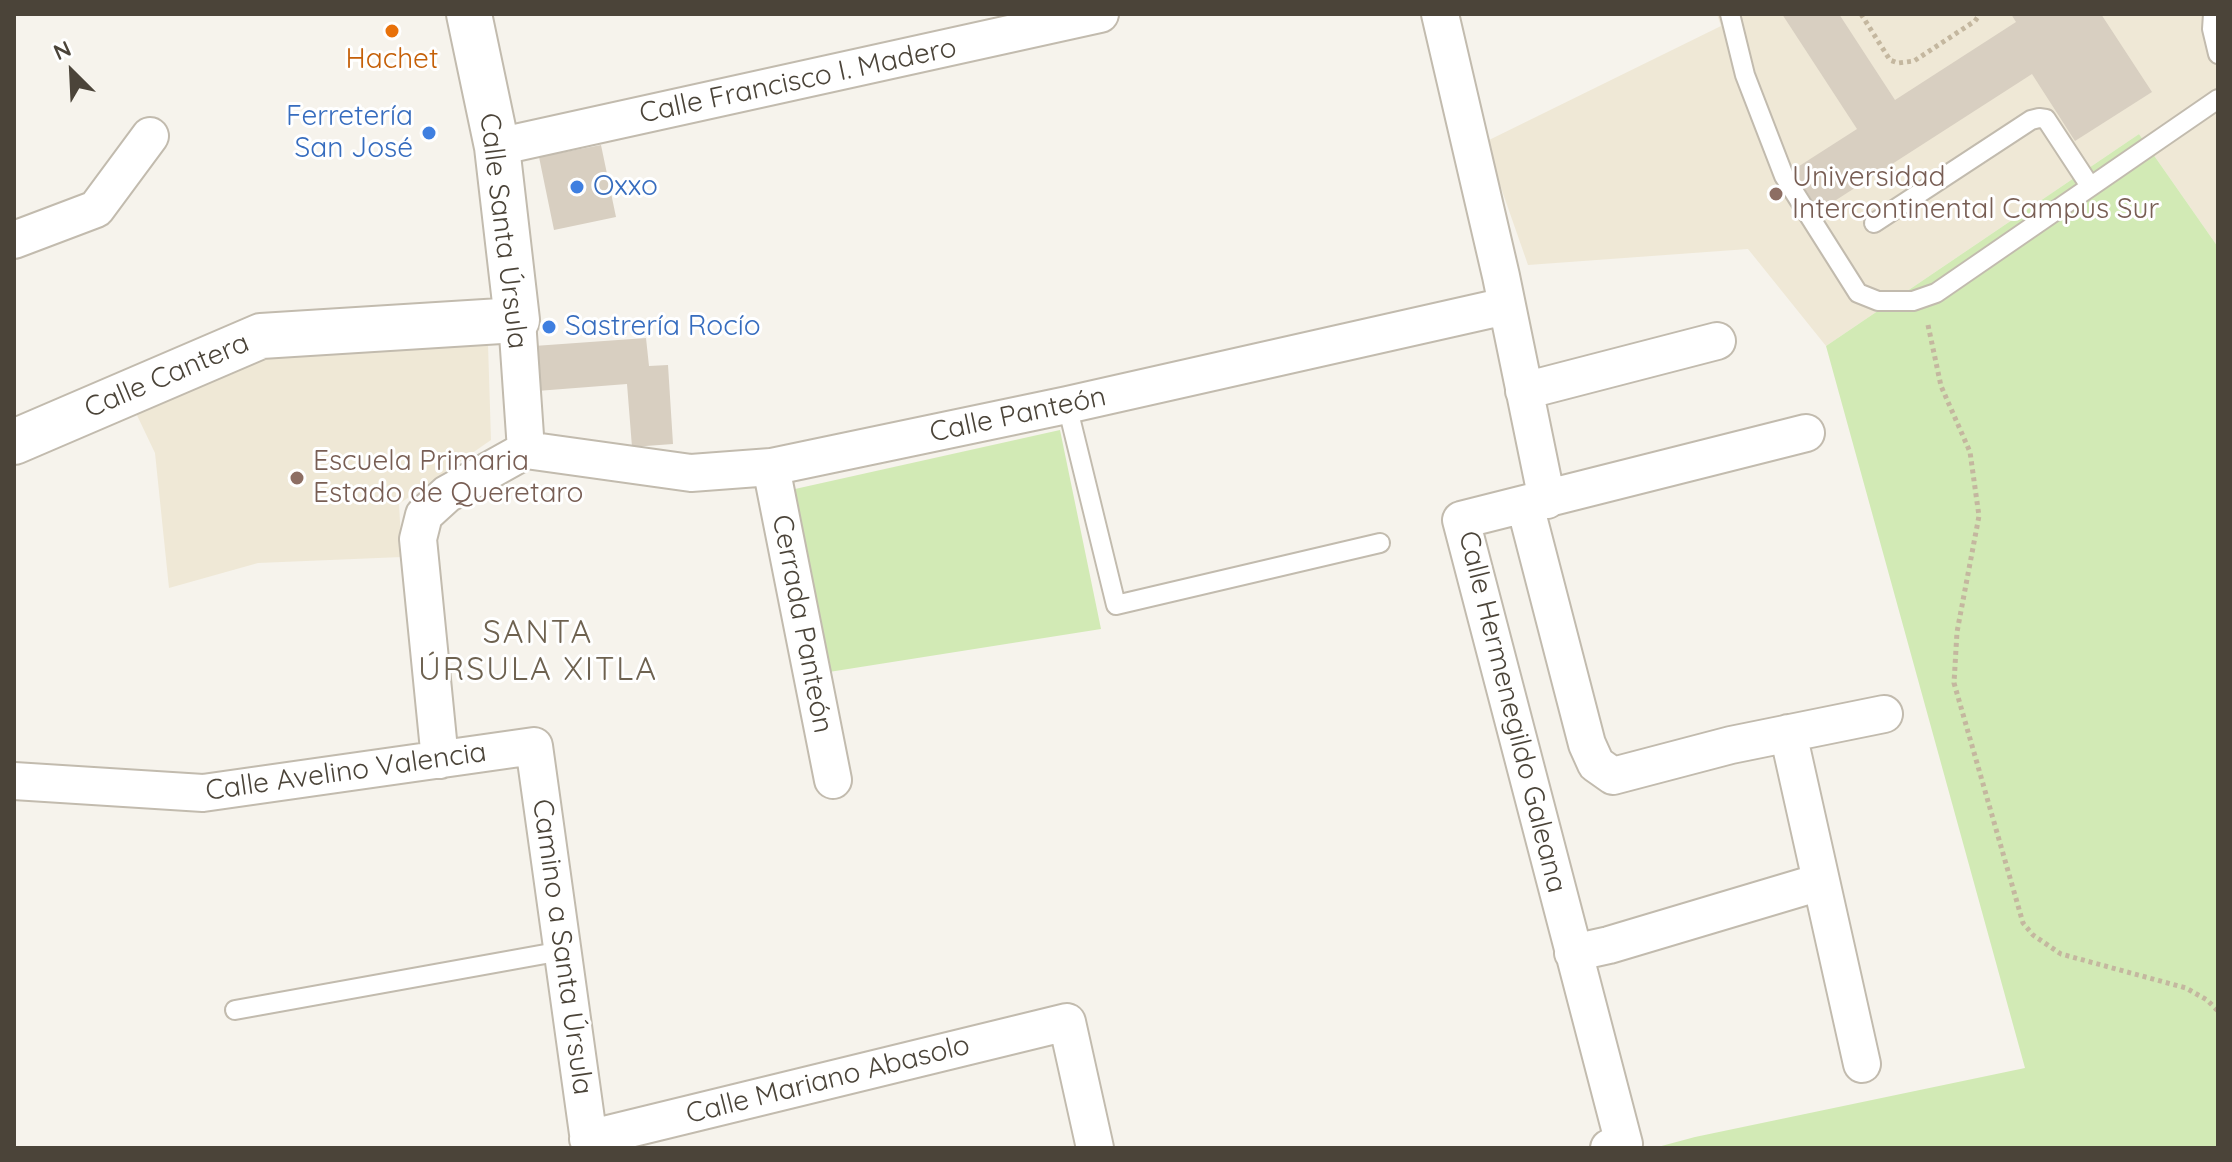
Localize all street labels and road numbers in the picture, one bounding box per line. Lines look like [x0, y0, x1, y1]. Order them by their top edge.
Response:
street label: Calle Francisco I. Madero [637, 31, 959, 131]
street label: Calle Santa Úrsula [472, 111, 534, 351]
street label: Calle Cantera [80, 326, 254, 426]
street label: Calle Panteón [927, 380, 1109, 450]
street label: Cerrada Panteón [764, 512, 840, 736]
street label: Calle Hermenegildo Galeana [1451, 528, 1573, 896]
street label: Calle Avelino Valencia [203, 736, 489, 808]
street label: Camino a Santa Úrsula [525, 797, 599, 1097]
street label: Calle Mariano Abasolo [683, 1028, 973, 1132]

